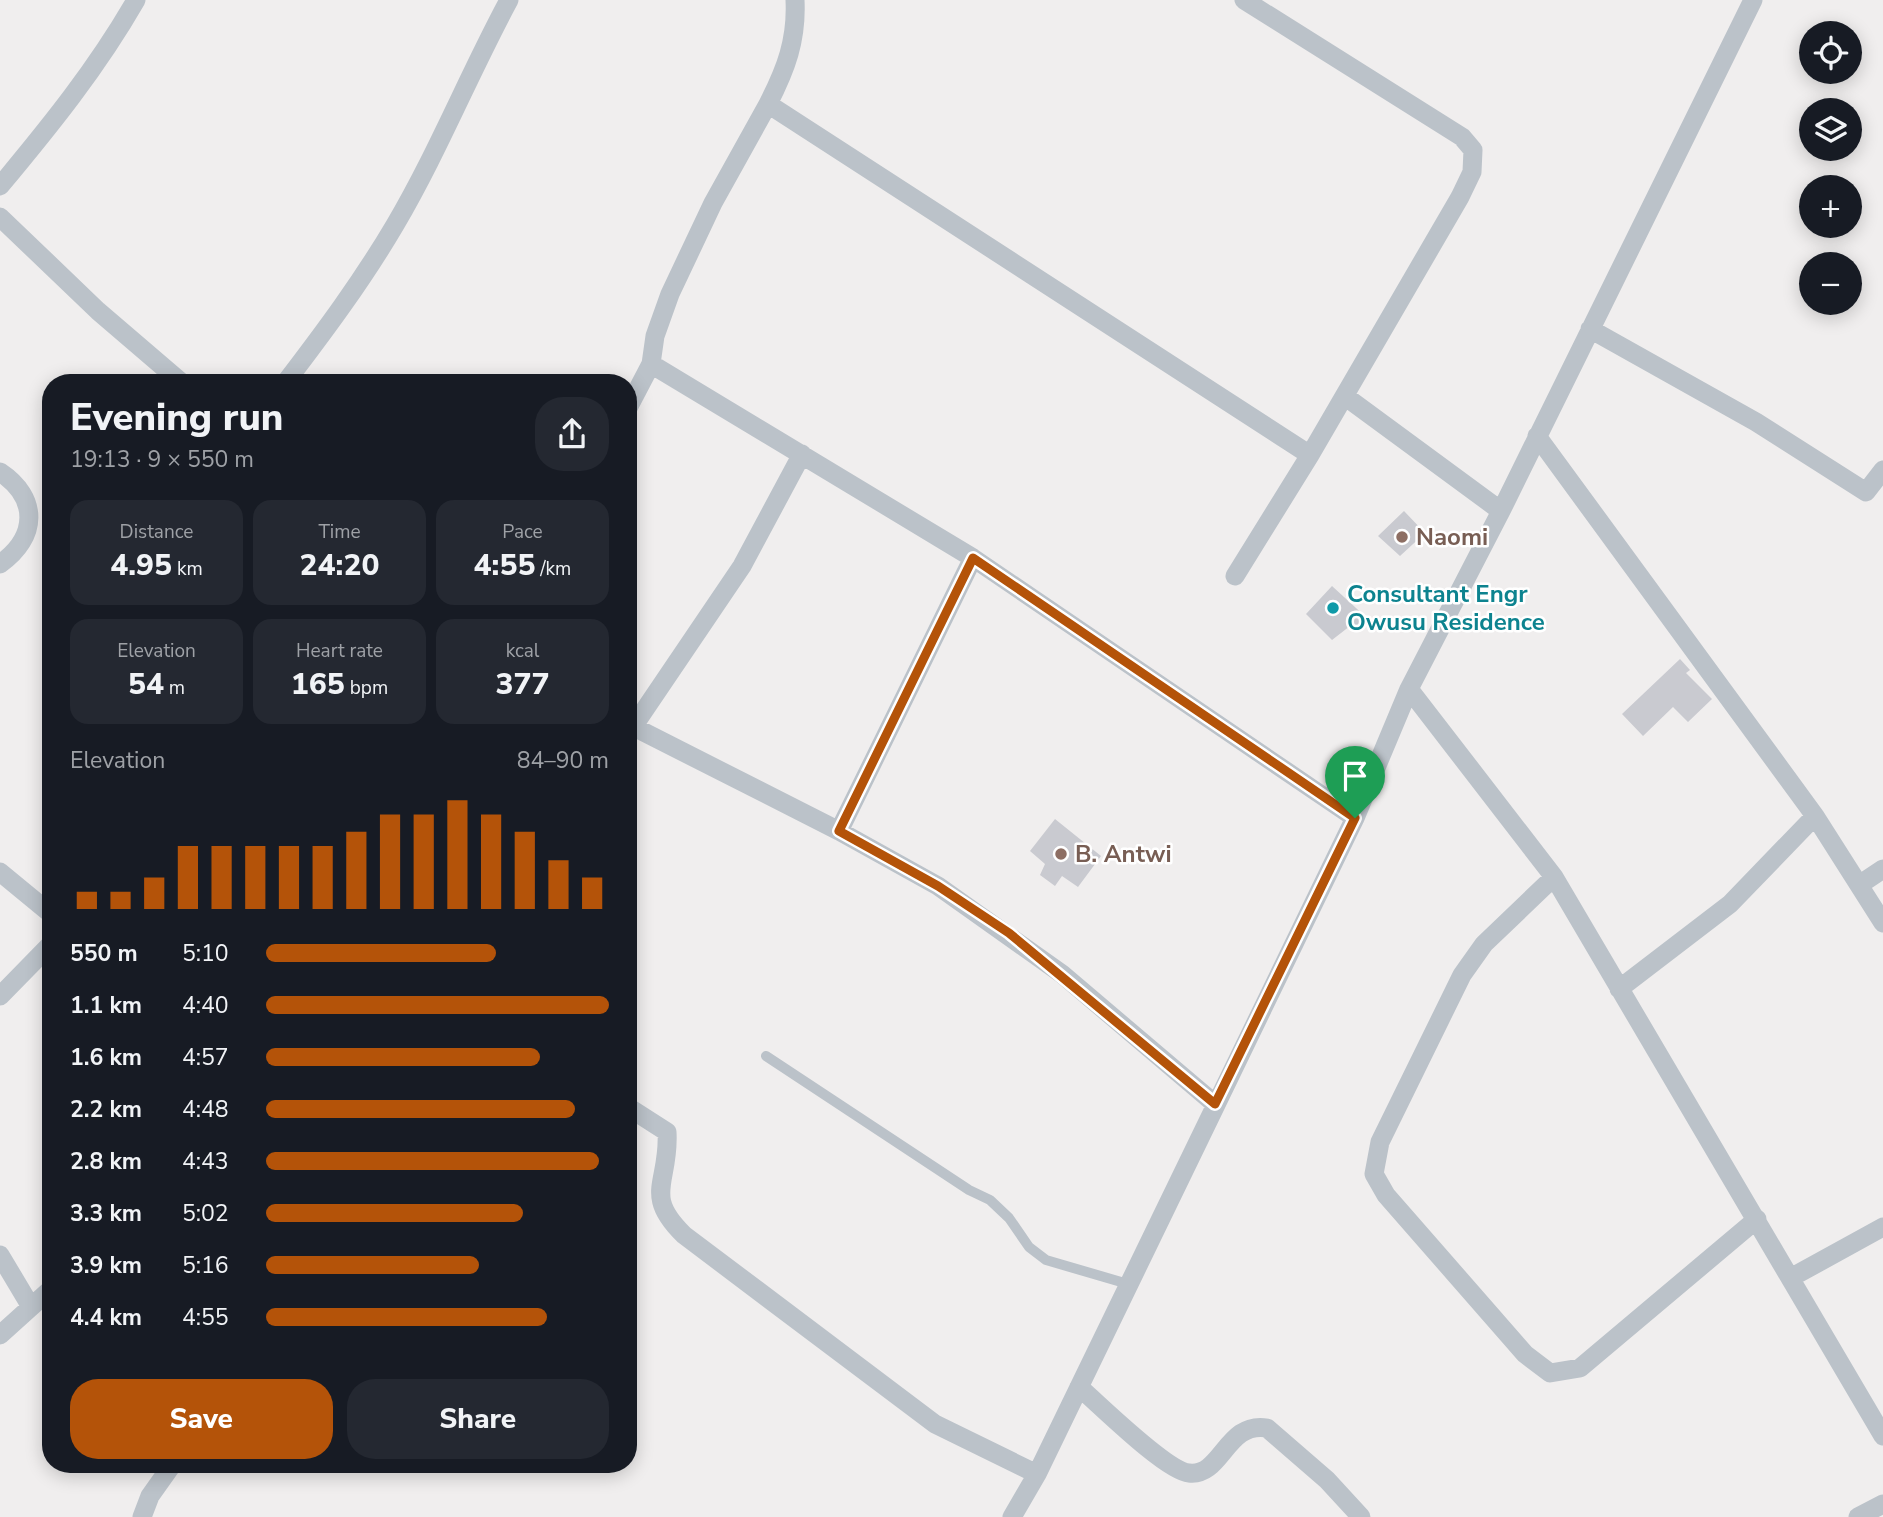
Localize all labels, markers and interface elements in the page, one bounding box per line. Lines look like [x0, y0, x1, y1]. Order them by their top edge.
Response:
map controls [1799, 21, 1862, 315]
button: locate [1799, 21, 1862, 84]
button: layers [1799, 98, 1862, 161]
button: + [1799, 175, 1862, 238]
button: − [1799, 252, 1862, 315]
text: Evening run [70, 392, 283, 443]
button: share [535, 397, 609, 471]
text: 19:13 · 9 × 550 m [70, 444, 254, 475]
text: Distance [120, 519, 193, 545]
text: Time [318, 519, 361, 545]
text: Pace [502, 519, 543, 545]
place label: Naomi [1416, 521, 1488, 553]
marker: Naomi [1394, 529, 1410, 545]
text: 4.95 [110, 545, 172, 586]
text: 24:20 [300, 545, 379, 586]
text: 4:55 [474, 545, 535, 586]
text: km [172, 556, 203, 582]
text: /km [535, 556, 571, 582]
place label: Consultant Engr Owusu Residence [1347, 578, 1545, 638]
marker: Consultant Engr Owusu Residence [1325, 600, 1341, 616]
text: Elevation [117, 638, 196, 664]
text: Heart rate [296, 638, 383, 664]
text: kcal [506, 638, 539, 664]
text: 54 [128, 664, 164, 705]
text: 165 [291, 664, 345, 705]
text: 377 [496, 664, 550, 705]
text: m [164, 675, 185, 701]
text: bpm [345, 675, 388, 701]
text: Elevation [70, 745, 165, 776]
text: 84–90 m [517, 745, 609, 776]
pin [1325, 746, 1385, 818]
icon: arrive [1336, 757, 1374, 795]
place label: B. Antwi [1075, 838, 1172, 870]
marker: B. Antwi [1053, 846, 1069, 862]
text: 550 m [70, 938, 138, 969]
text: 5:10 [182, 938, 229, 969]
text: 1.1 km [70, 990, 142, 1021]
text: 4:40 [182, 990, 229, 1021]
text: 1.6 km [70, 1042, 142, 1073]
text: 4:57 [182, 1042, 229, 1073]
text: 2.2 km [70, 1094, 142, 1125]
text: 4:48 [182, 1094, 229, 1125]
text: 2.8 km [70, 1146, 142, 1177]
text: 4:43 [182, 1146, 229, 1177]
text: 3.3 km [70, 1198, 142, 1229]
text: 5:02 [182, 1198, 229, 1229]
text: 3.9 km [70, 1250, 142, 1281]
text: 5:16 [182, 1250, 229, 1281]
text: 4.4 km [70, 1302, 142, 1333]
text: 4:55 [182, 1302, 229, 1333]
button: Save [70, 1379, 333, 1459]
button: Share [347, 1379, 609, 1459]

